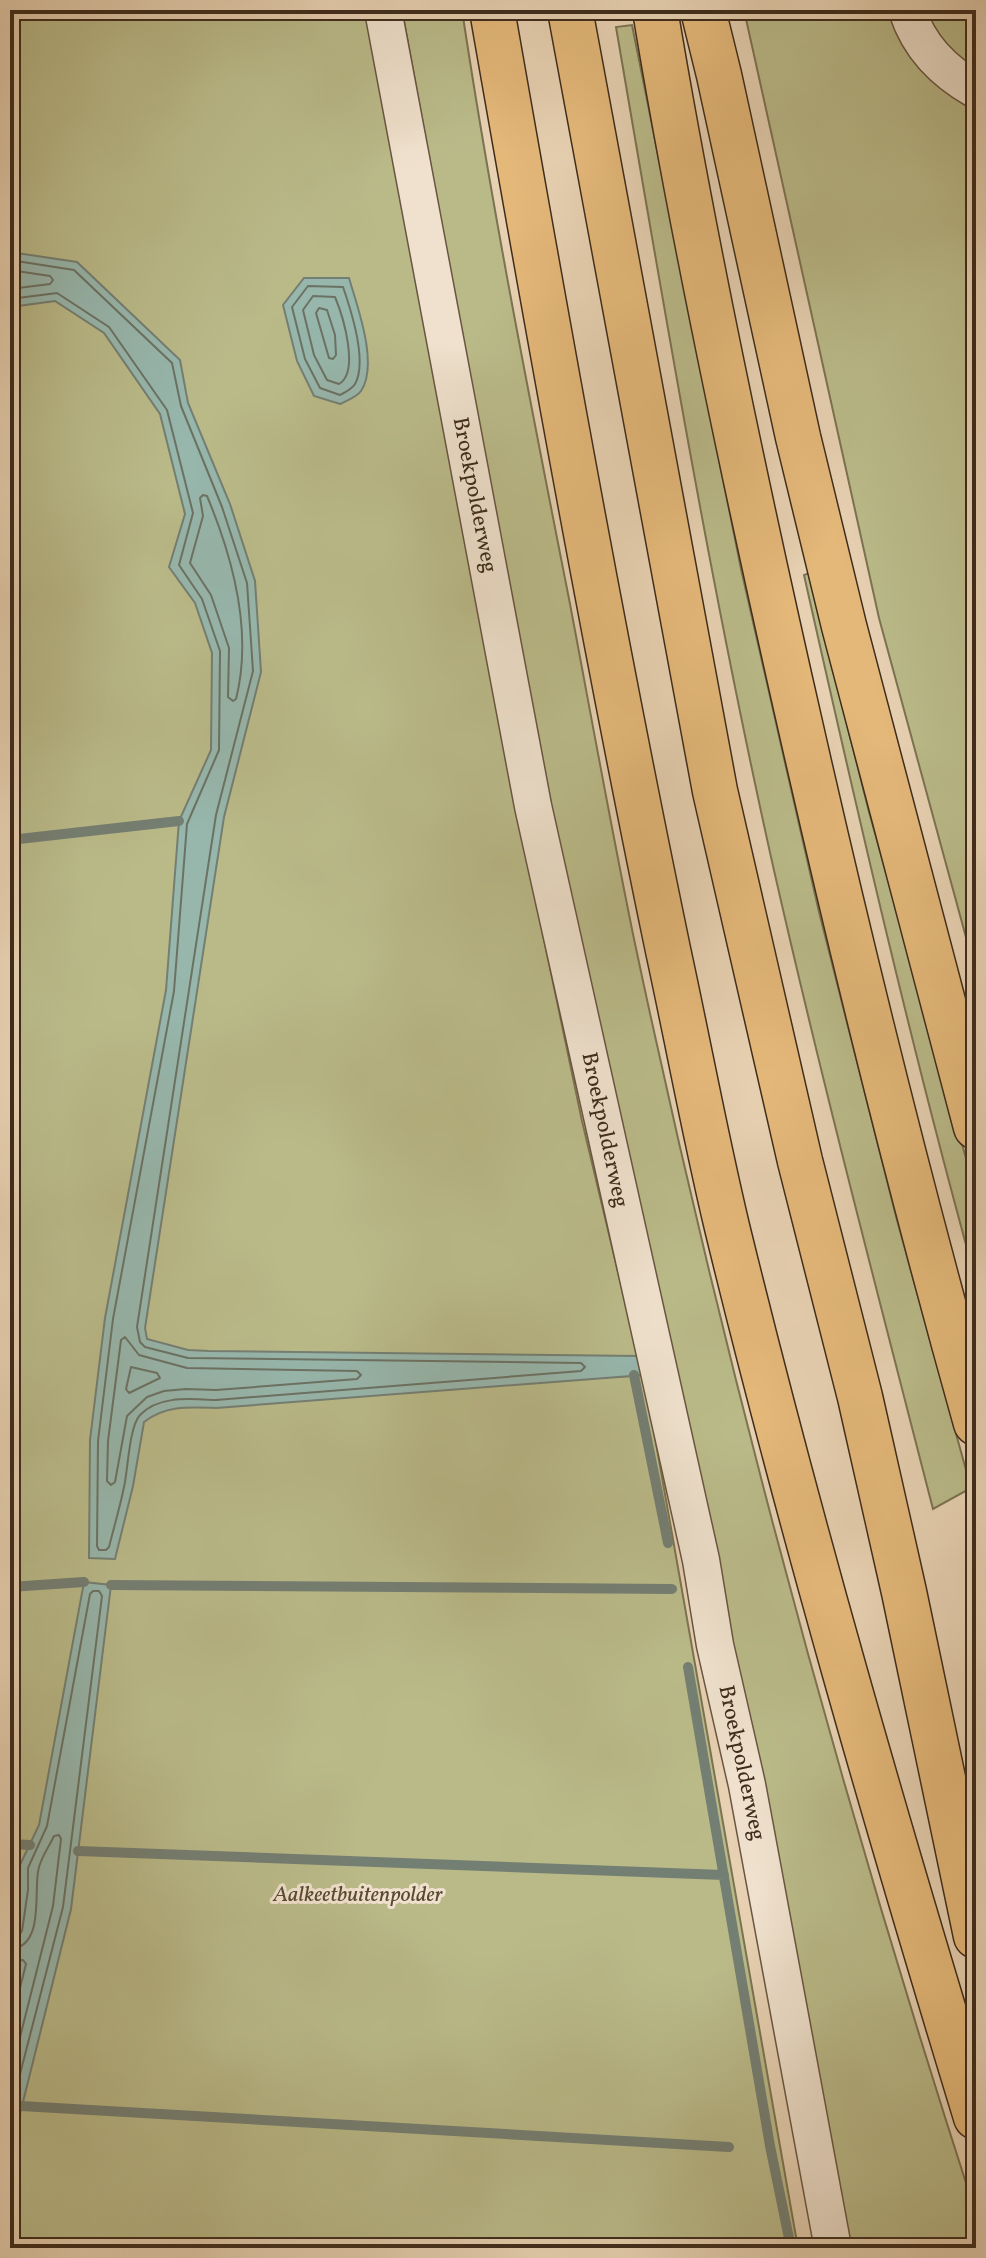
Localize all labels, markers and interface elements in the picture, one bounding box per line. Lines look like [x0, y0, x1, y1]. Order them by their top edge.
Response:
street label: Broekpolderweg [444, 414, 504, 576]
street label: Broekpolderweg [572, 1049, 636, 1211]
street label: Broekpolderweg [709, 1682, 773, 1844]
park label: Aalkeetbuitenpolder [272, 1880, 444, 1911]

